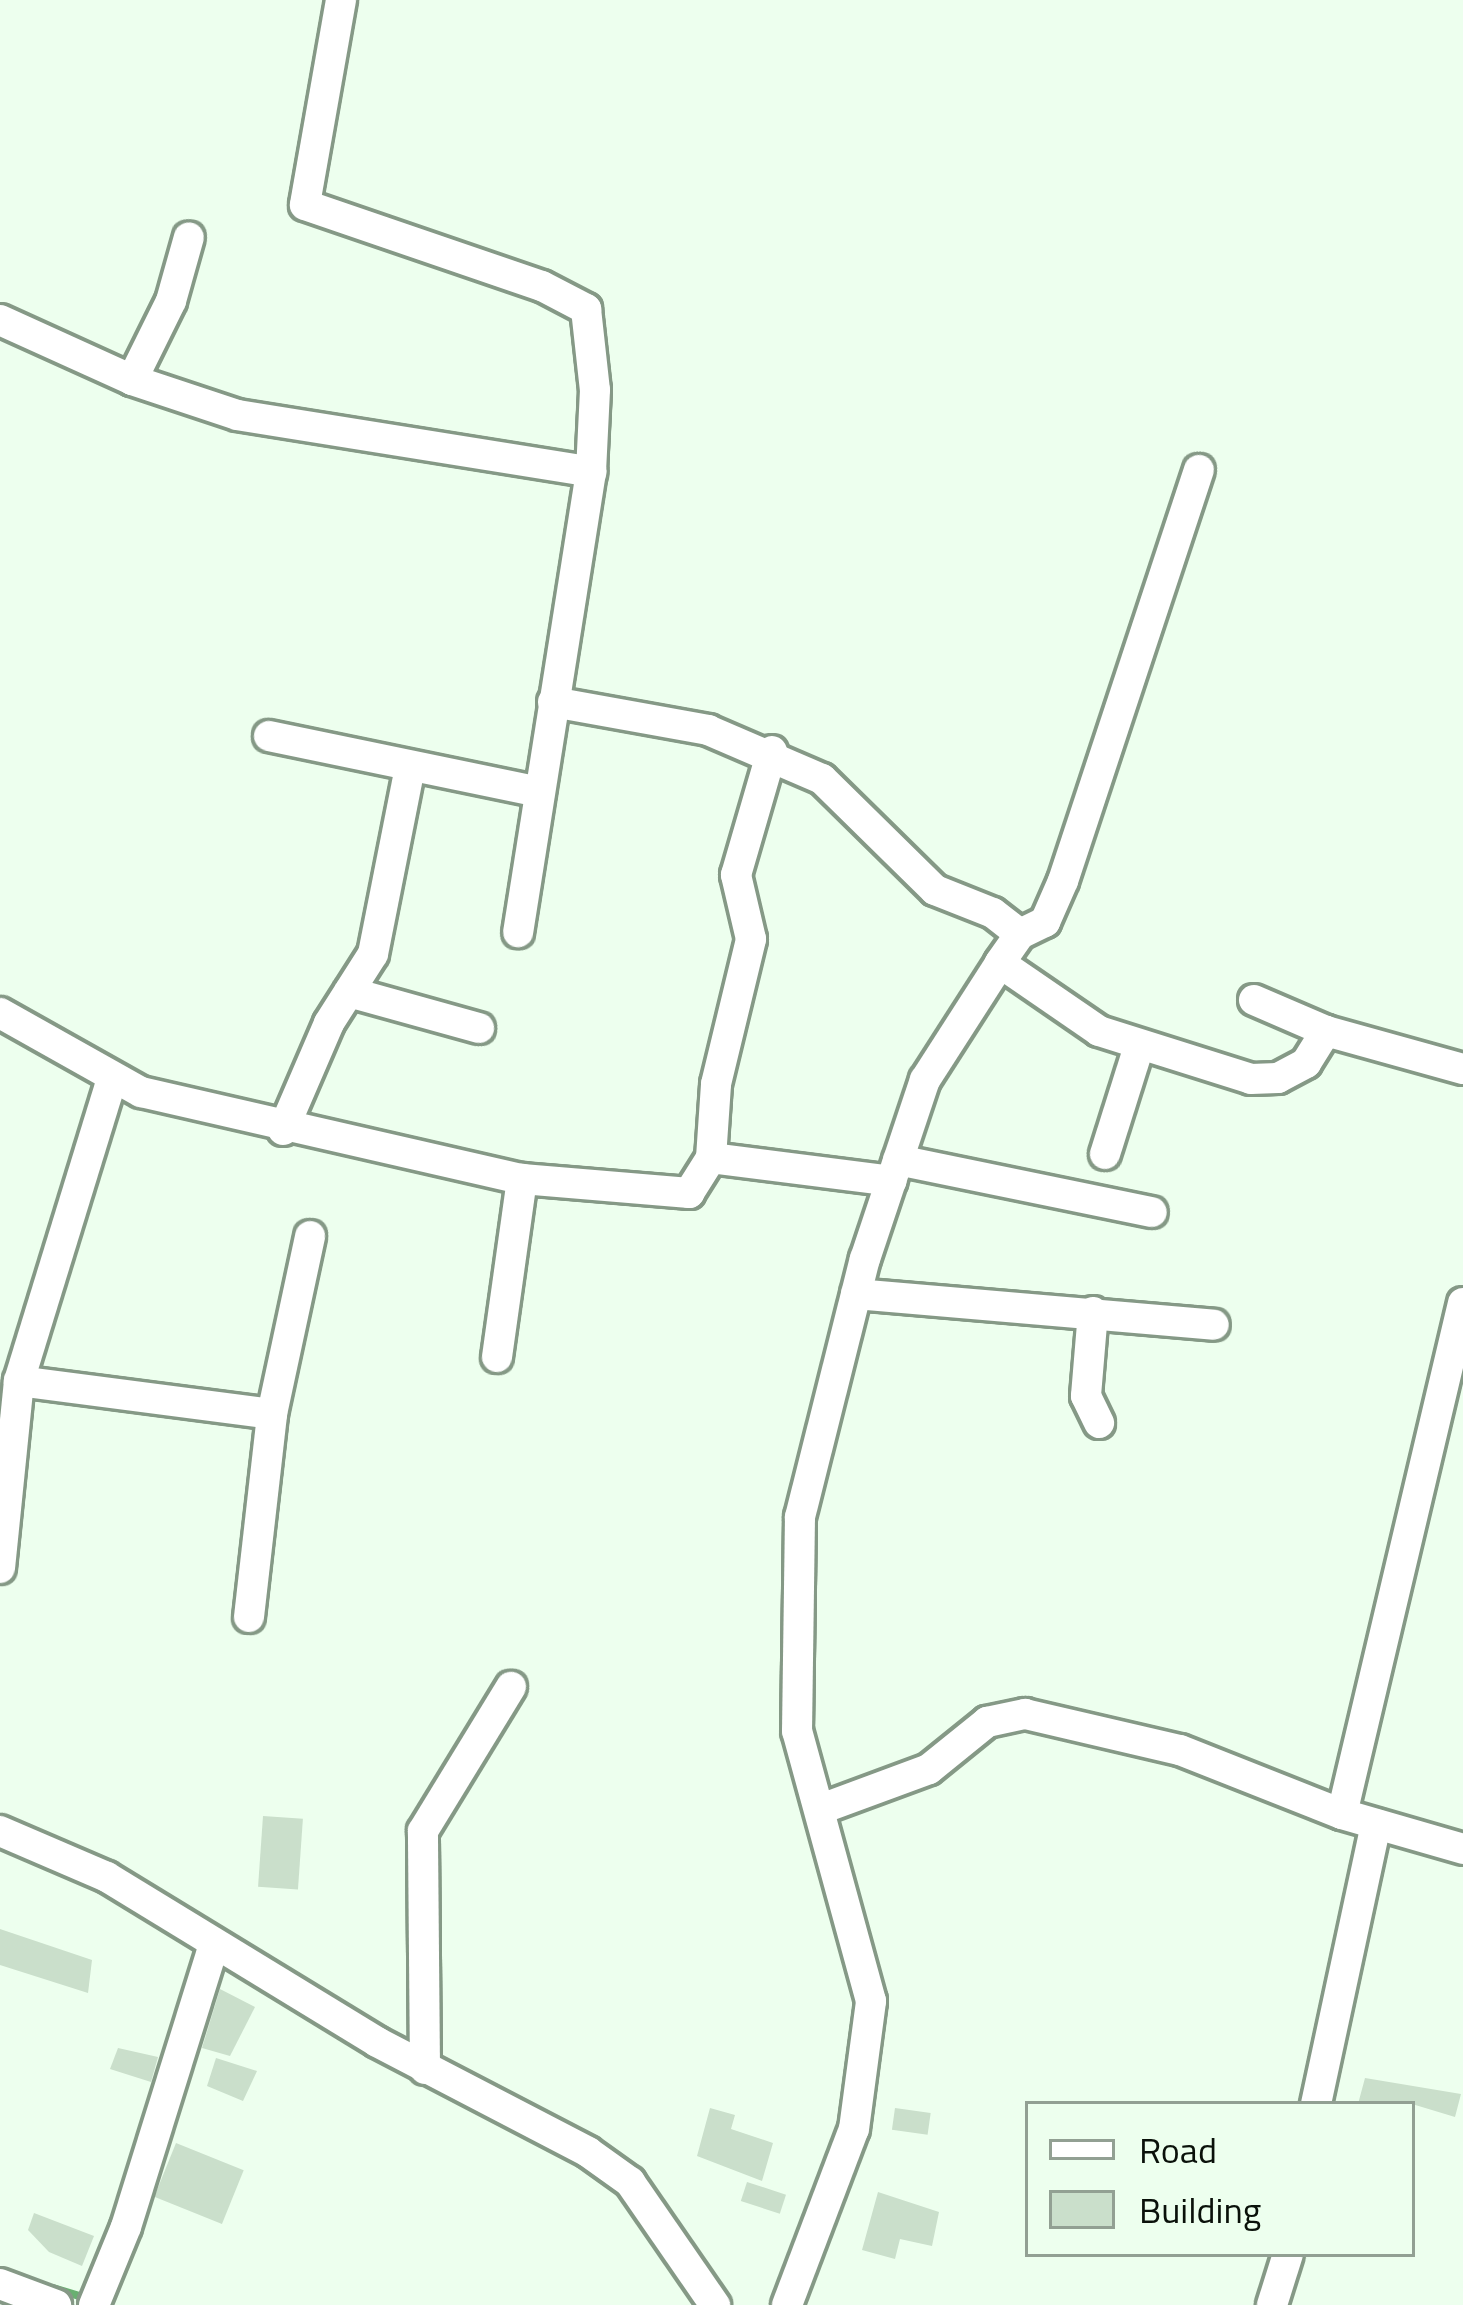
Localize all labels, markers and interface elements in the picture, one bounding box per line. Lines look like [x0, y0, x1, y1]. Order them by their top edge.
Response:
legend [1025, 2101, 1415, 2257]
text: Road [1139, 2122, 1217, 2177]
text: Building [1139, 2182, 1261, 2237]

